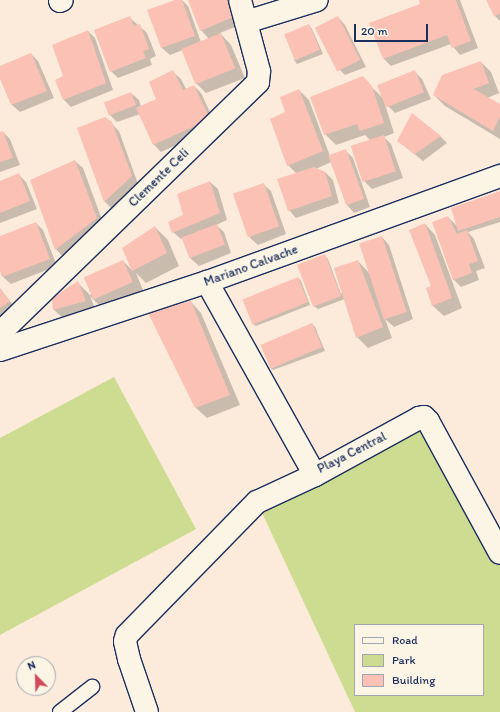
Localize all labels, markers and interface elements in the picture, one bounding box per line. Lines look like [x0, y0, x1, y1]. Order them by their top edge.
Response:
scale bar [356, 16, 430, 42]
text: 20 m [361, 24, 388, 38]
street label: Clemente Celi [126, 145, 192, 211]
street label: Mariano Calvache [202, 242, 300, 290]
street label: Playa Central [315, 429, 389, 477]
legend [354, 624, 484, 696]
text: Road [392, 633, 418, 647]
text: Park [392, 653, 416, 667]
north arrow [16, 656, 56, 696]
text: N [26, 658, 37, 673]
text: Building [392, 673, 435, 687]

